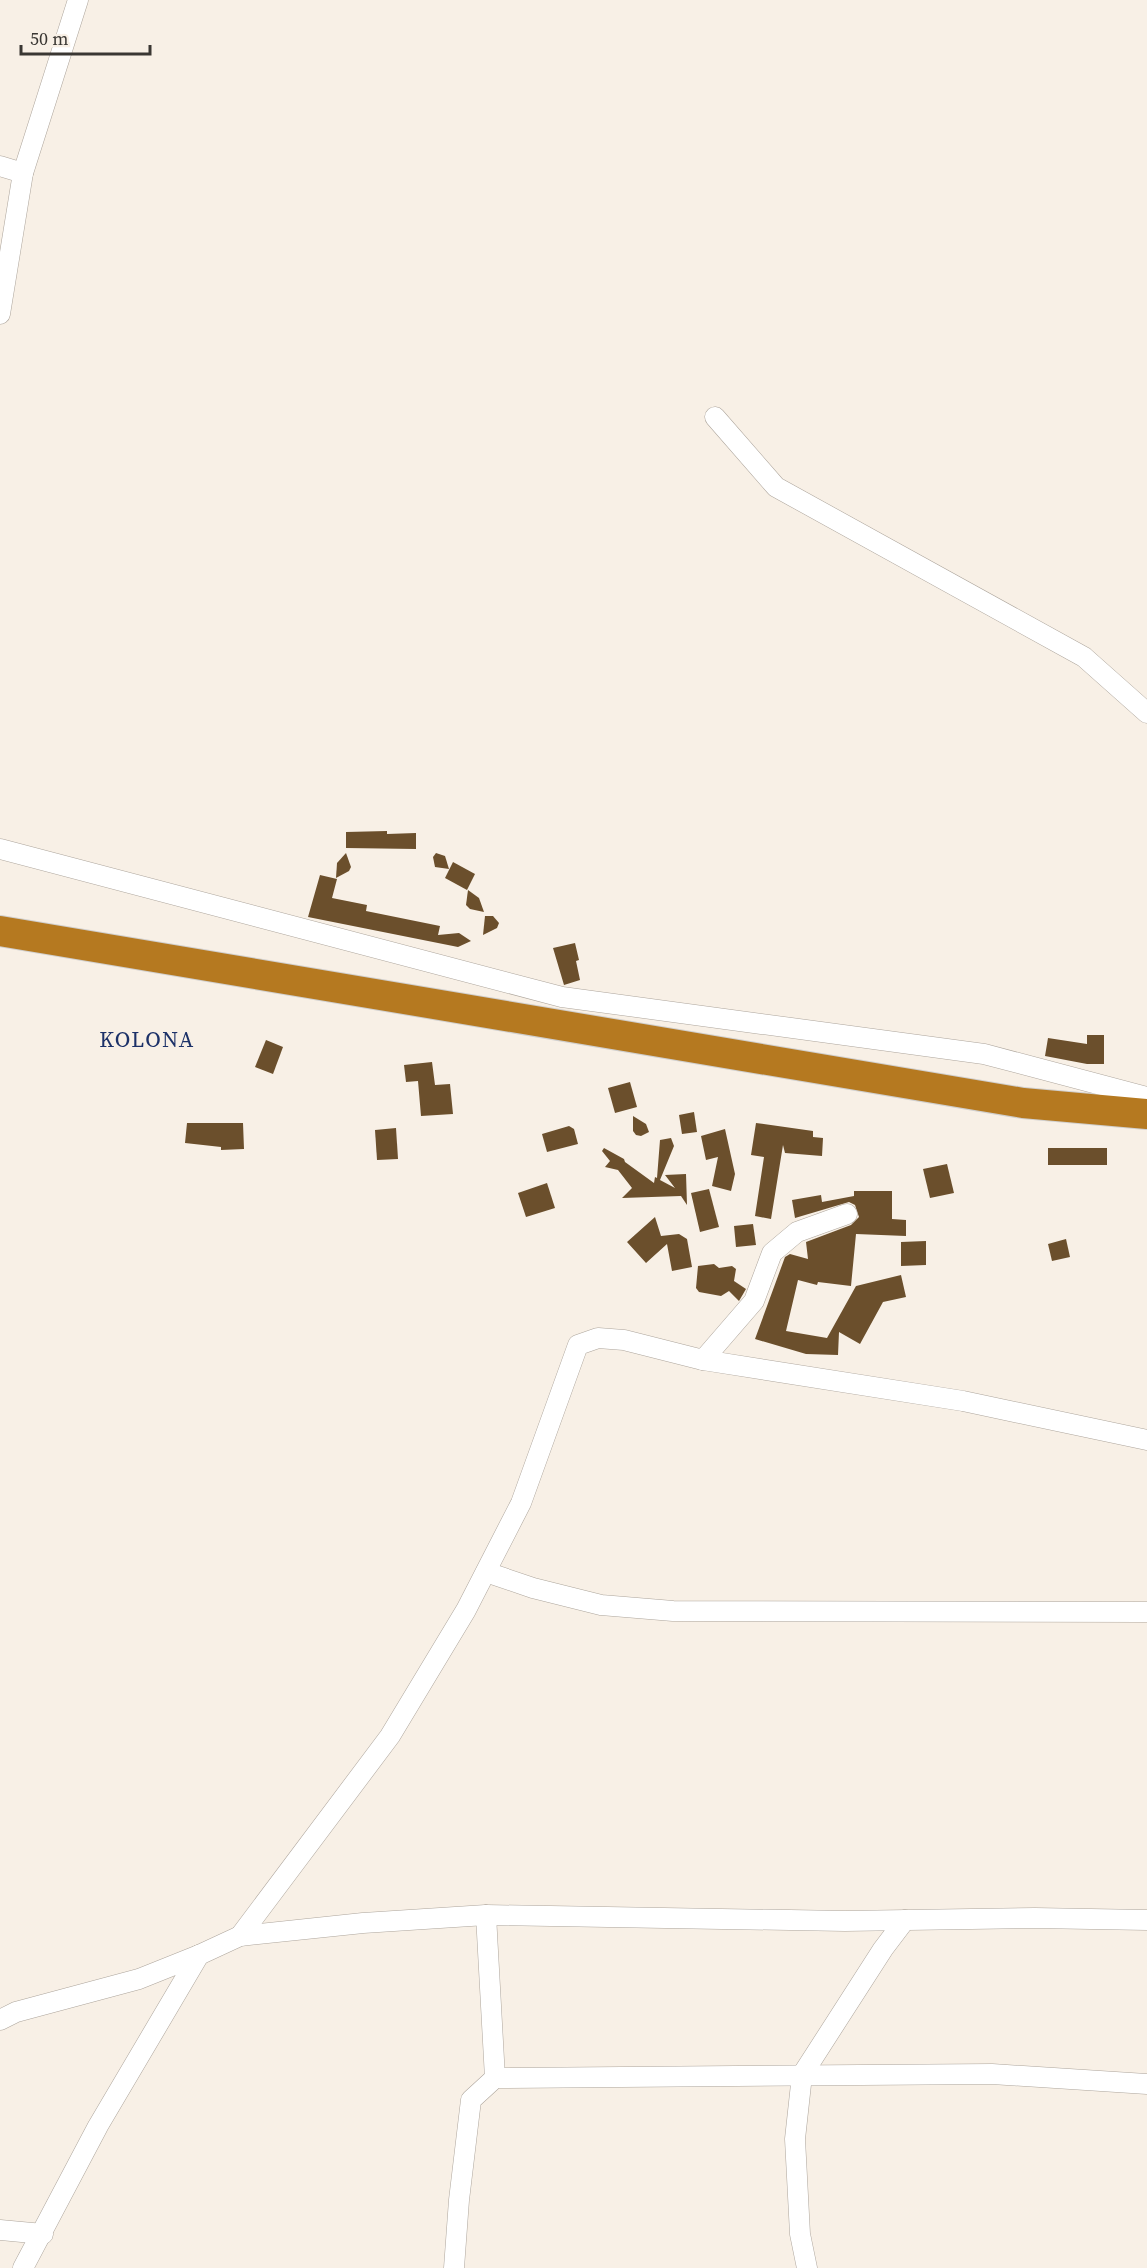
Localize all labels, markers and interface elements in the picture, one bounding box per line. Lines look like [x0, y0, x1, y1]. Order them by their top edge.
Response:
scale bar [21, 18, 150, 56]
text: 50 m [30, 26, 68, 51]
district label: KOLONA [99, 1024, 195, 1054]

